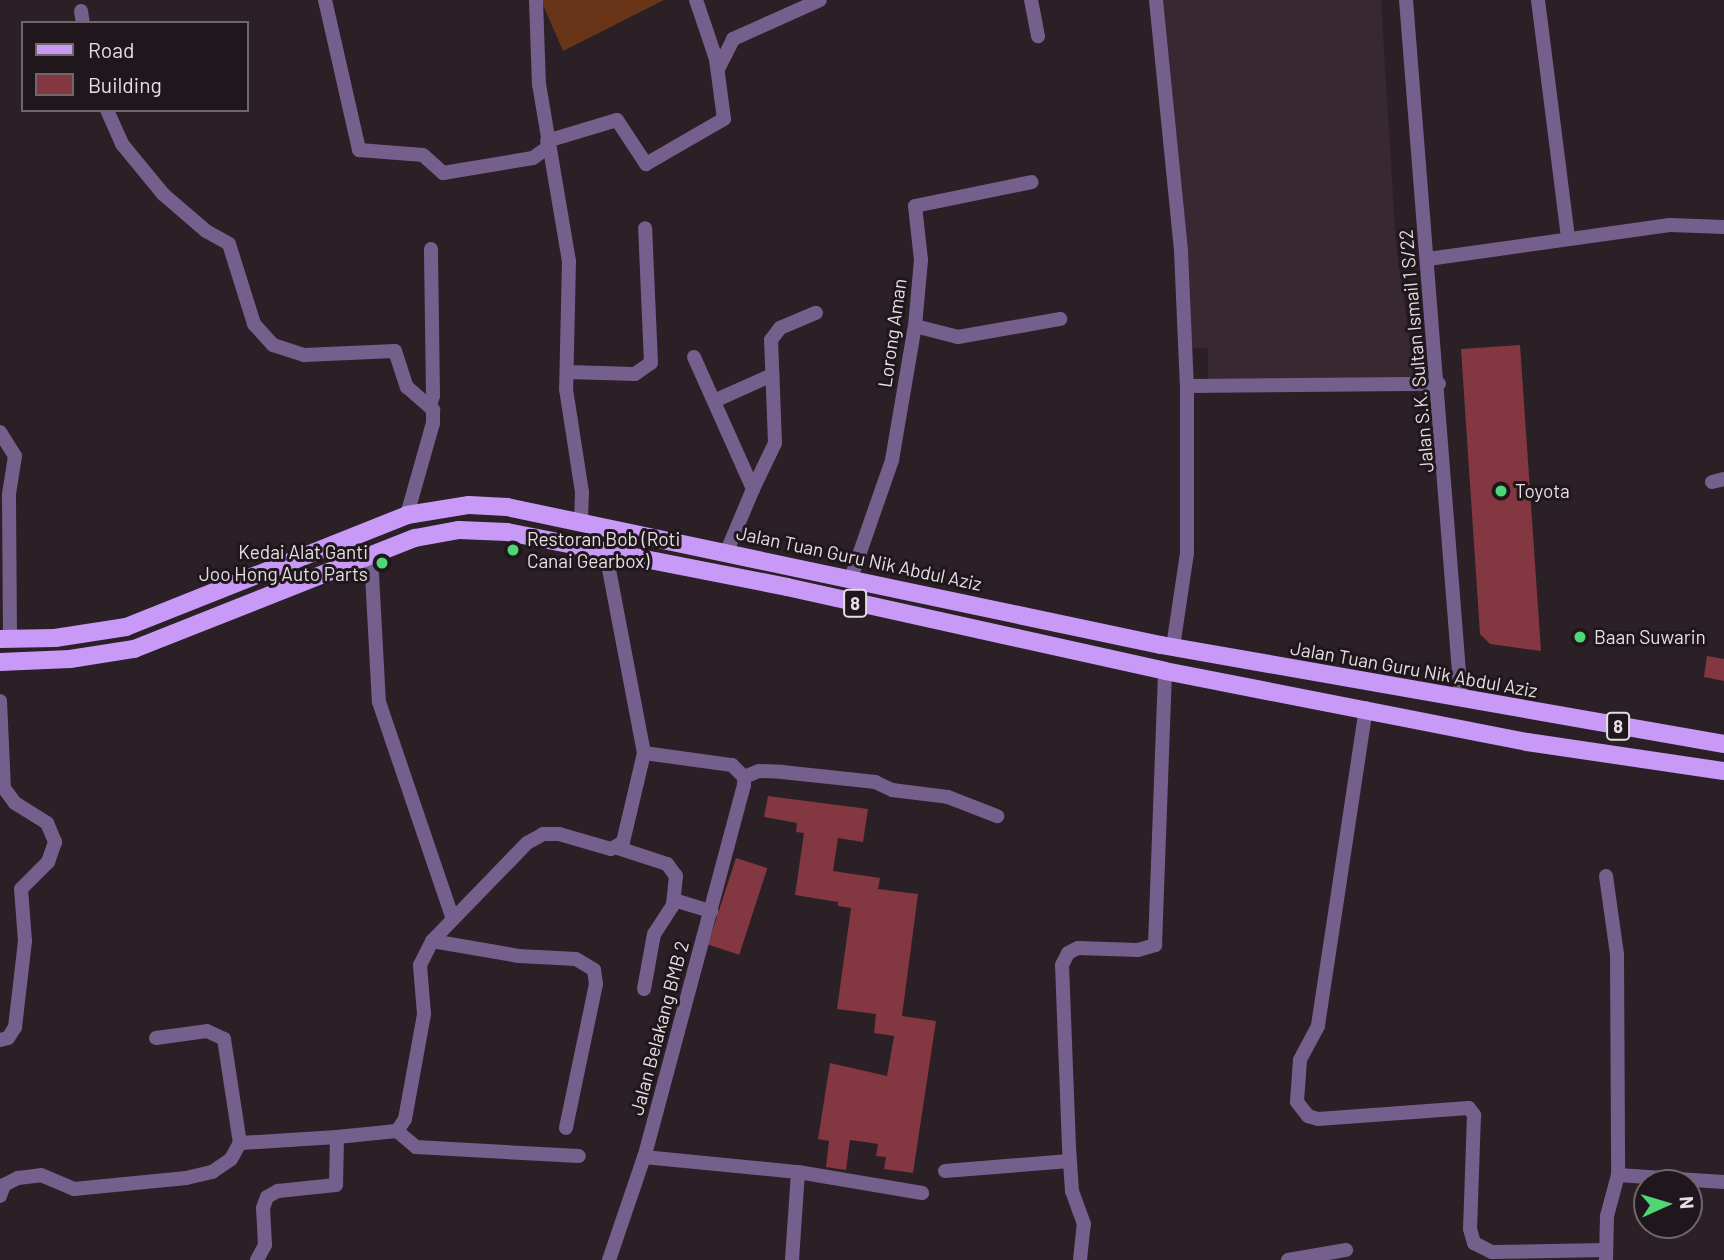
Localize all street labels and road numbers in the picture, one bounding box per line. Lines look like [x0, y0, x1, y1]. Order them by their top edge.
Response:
street label: Jalan S.K. Sultan Ismail 1 S/22 [1394, 229, 1438, 473]
street label: Lorong Aman [873, 277, 911, 389]
street label: Jalan Tuan Guru Nik Abdul Aziz [734, 521, 984, 595]
road number: 8 [843, 588, 867, 618]
street label: Jalan Tuan Guru Nik Abdul Aziz [1289, 636, 1539, 702]
road number: 8 [1606, 712, 1630, 740]
street label: Jalan Belakang BMB 2 [625, 938, 693, 1118]

